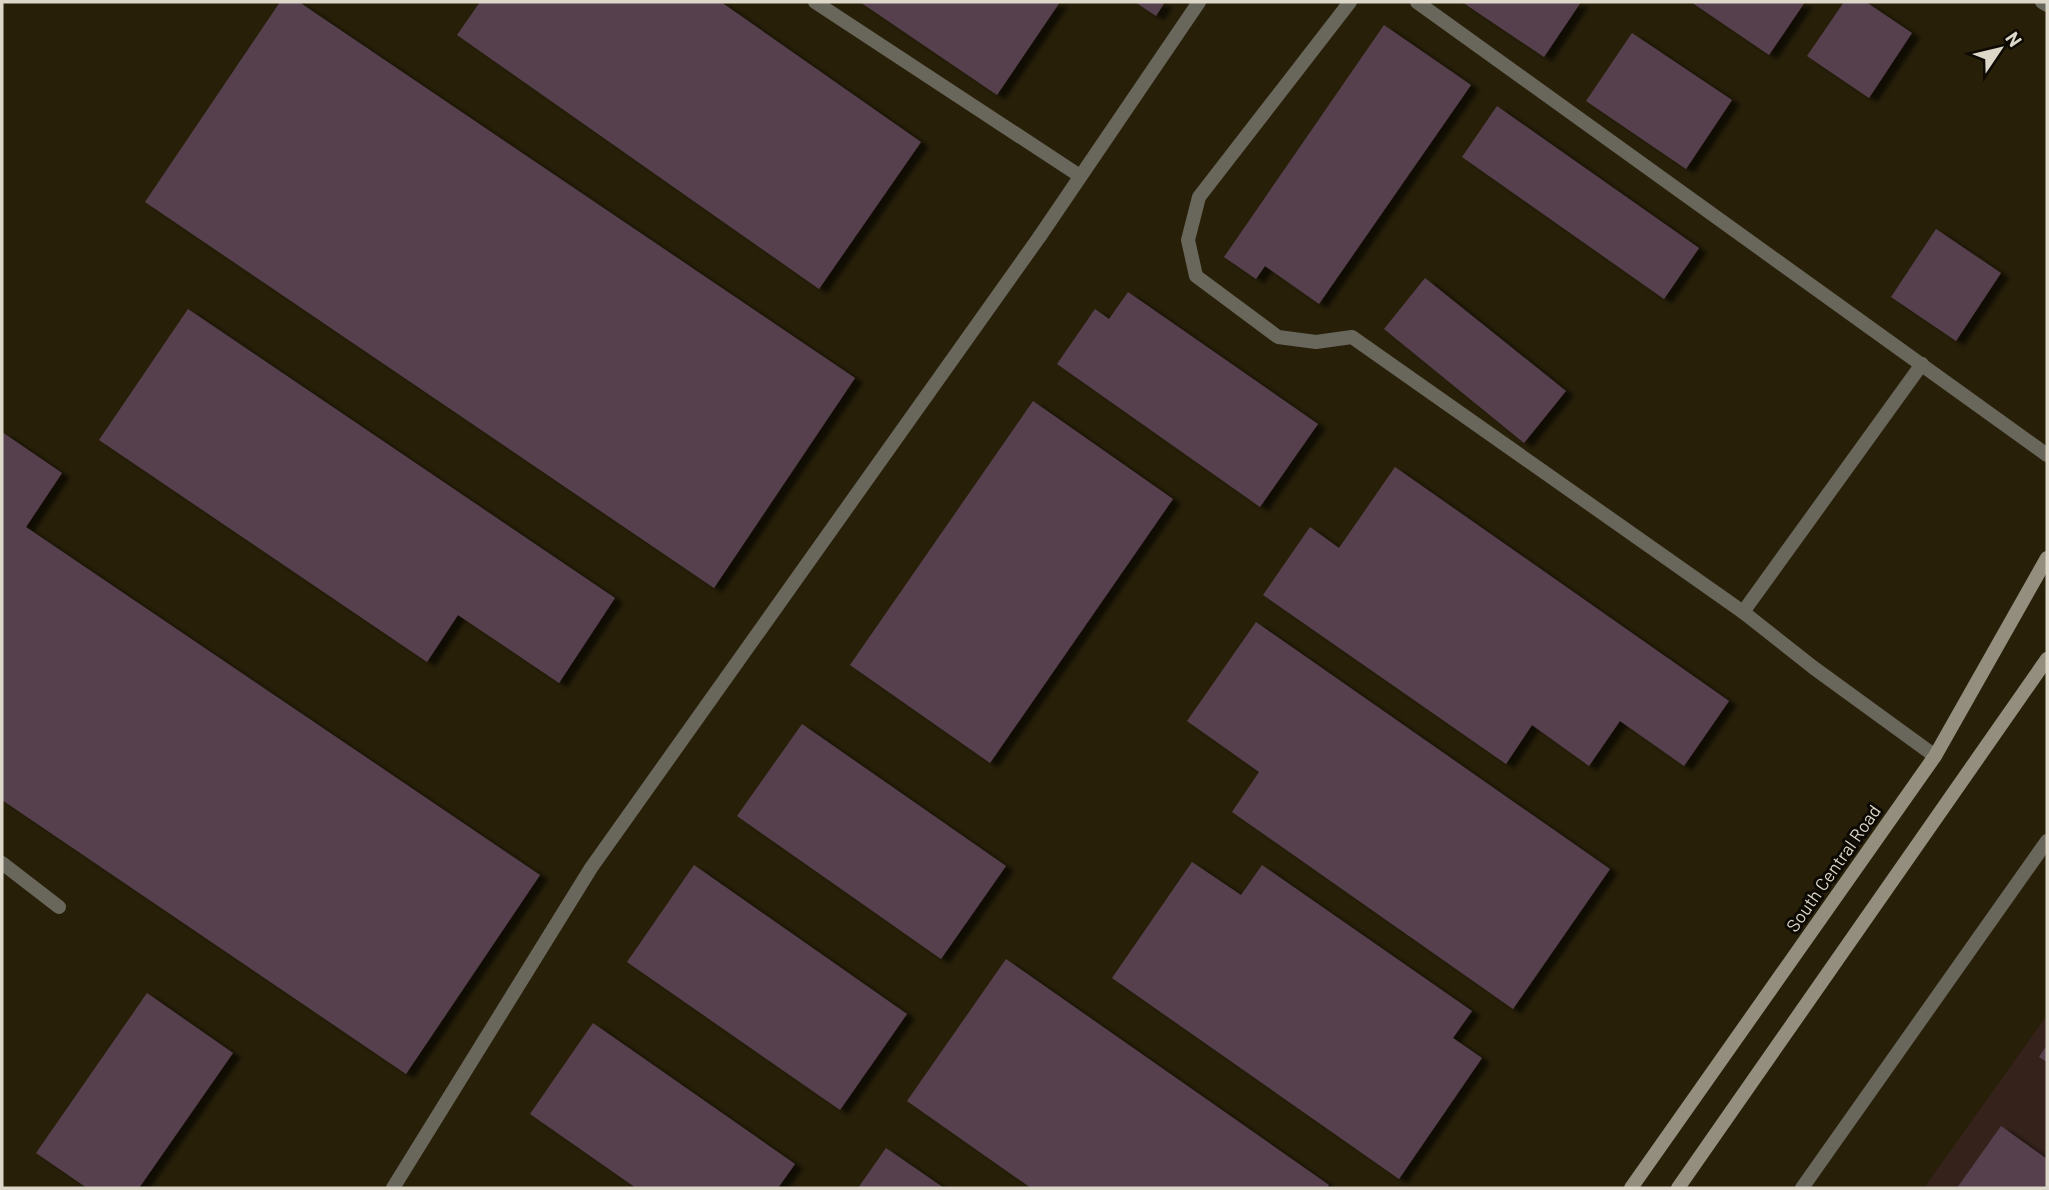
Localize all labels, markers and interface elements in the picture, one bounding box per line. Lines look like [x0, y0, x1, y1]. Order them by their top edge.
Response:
north arrow [1965, 14, 2035, 84]
text: N [2001, 27, 2027, 51]
street label: South Central Road [1781, 800, 1885, 936]

